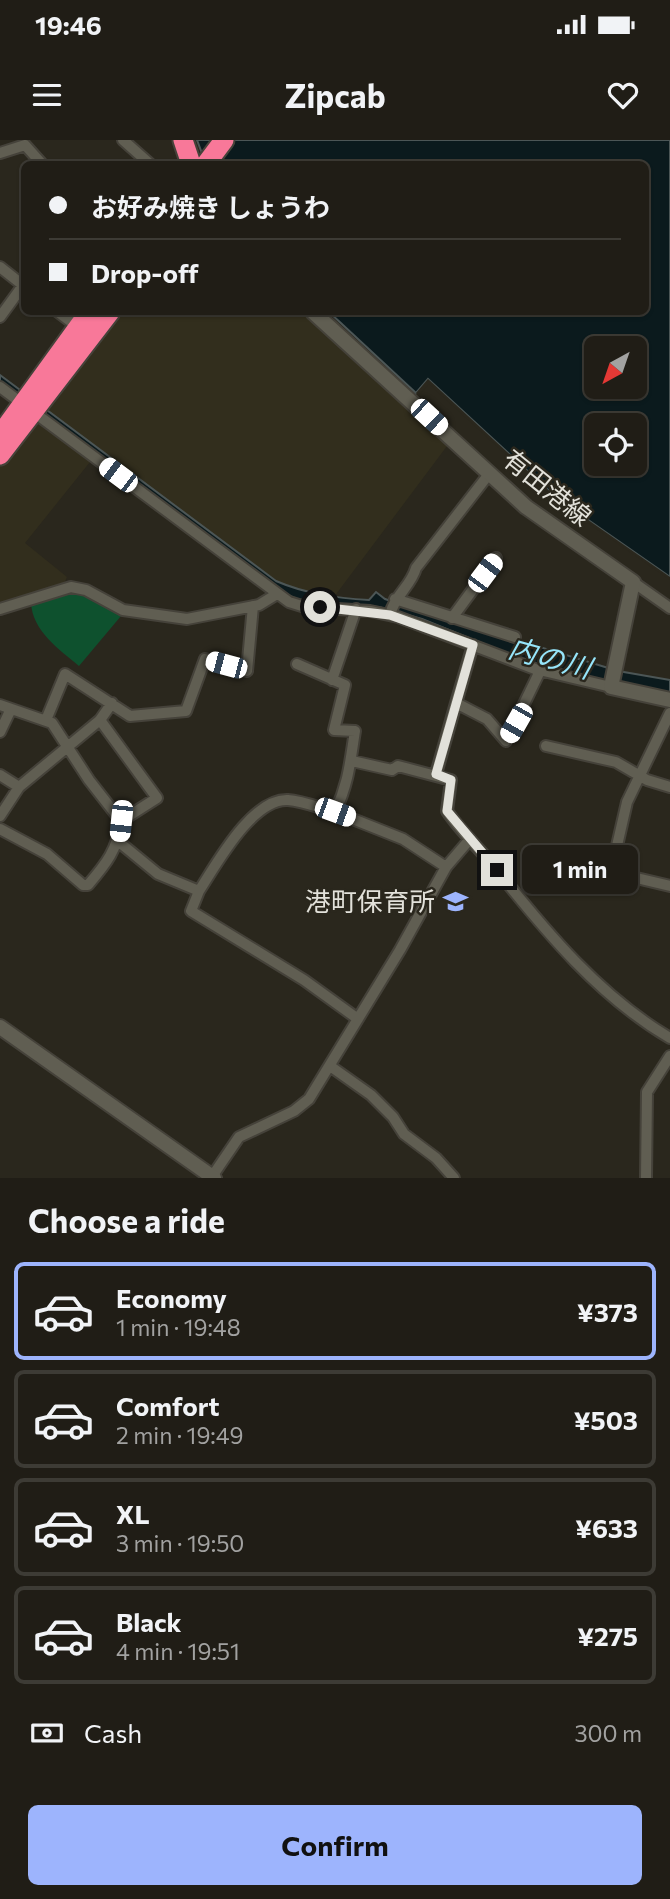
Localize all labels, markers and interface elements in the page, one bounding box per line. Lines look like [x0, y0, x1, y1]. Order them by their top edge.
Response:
text: 19:46 [35, 9, 102, 40]
text: Zipcab [284, 75, 386, 115]
icon: menu [28, 76, 66, 114]
icon: heart [604, 76, 642, 114]
text: お好み焼き しょうわ [91, 191, 330, 222]
text: Drop-off [91, 257, 198, 288]
north arrow [584, 336, 648, 399]
map controls [584, 336, 647, 476]
car [407, 395, 452, 439]
button: locate [584, 413, 647, 476]
street label: 有田港線 [498, 442, 598, 532]
car [95, 454, 142, 496]
car [464, 550, 507, 596]
route start [304, 591, 336, 623]
water label: 内の川 [505, 630, 598, 685]
car [203, 649, 250, 681]
car [497, 700, 536, 746]
car [312, 795, 359, 829]
car [109, 799, 134, 843]
callout: 1 min [522, 846, 637, 894]
route end [481, 854, 513, 886]
text: 1 min [553, 855, 607, 883]
place label: 港町保育所 [305, 885, 435, 916]
school or university icon: 港町保育所 [441, 888, 469, 916]
text: Choose a ride [28, 1200, 225, 1240]
icon: car [32, 1280, 95, 1343]
text: Economy [116, 1282, 227, 1313]
text: ¥373 [577, 1296, 638, 1327]
text: 1 min · 19:48 [116, 1313, 241, 1341]
icon: car [32, 1388, 95, 1451]
text: Comfort [116, 1390, 219, 1421]
text: ¥503 [574, 1404, 638, 1435]
text: 2 min · 19:49 [116, 1421, 244, 1449]
icon: car [32, 1496, 95, 1559]
text: XL [116, 1498, 150, 1529]
text: ¥633 [575, 1512, 638, 1543]
text: 3 min · 19:50 [116, 1529, 244, 1557]
icon: car [32, 1604, 95, 1667]
text: Black [116, 1606, 182, 1637]
text: ¥275 [577, 1620, 638, 1651]
text: 4 min · 19:51 [116, 1637, 240, 1665]
icon: cash [28, 1714, 66, 1752]
text: Cash [84, 1717, 142, 1748]
text: 300 m [574, 1719, 642, 1747]
button: Confirm [28, 1805, 642, 1885]

